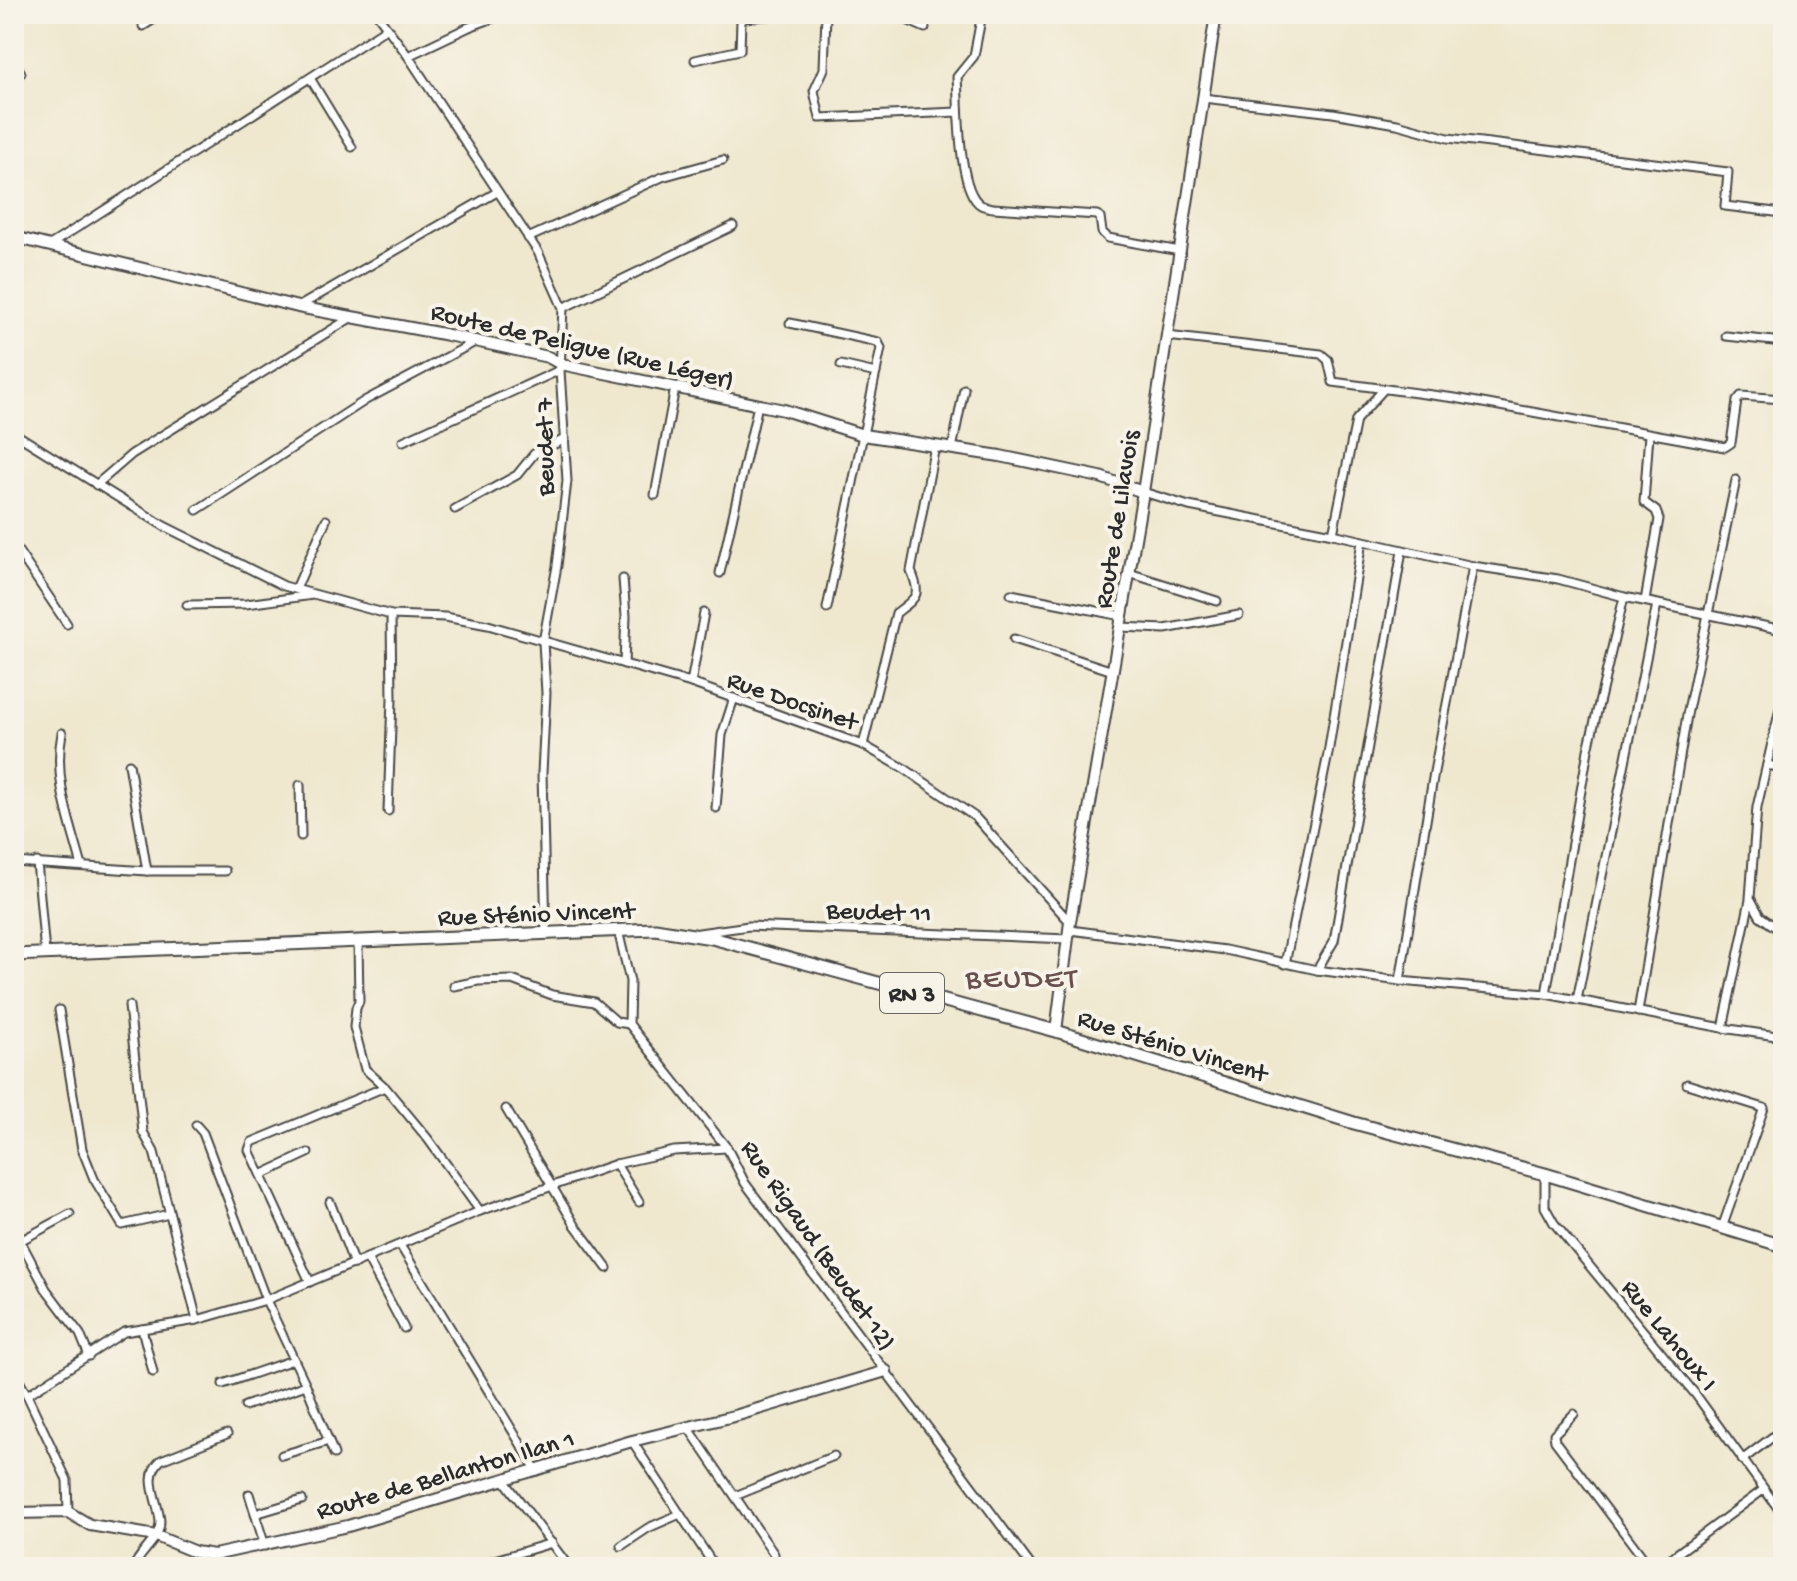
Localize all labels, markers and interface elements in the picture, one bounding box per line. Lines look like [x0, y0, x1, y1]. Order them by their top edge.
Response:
street label: Route de Peligue (Rue Léger) [427, 298, 737, 398]
street label: Beudet 7 [531, 396, 564, 497]
street label: Route de Lilavois [1090, 427, 1149, 611]
street label: Rue Docsinet [722, 666, 863, 741]
street label: Rue Sténio Vincent [437, 897, 637, 935]
street label: Beudet 11 [825, 897, 932, 932]
district label: BEUDET [964, 964, 1079, 999]
road number: RN 3 [880, 973, 944, 1013]
street label: Rue Sténio Vincent [1073, 1005, 1273, 1093]
street label: Rue Rigaud (Beudet 12) [732, 1135, 901, 1358]
street label: Rue Lahoux I [1613, 1275, 1722, 1399]
street label: Route de Bellanton Ilan 1 [313, 1426, 579, 1529]

